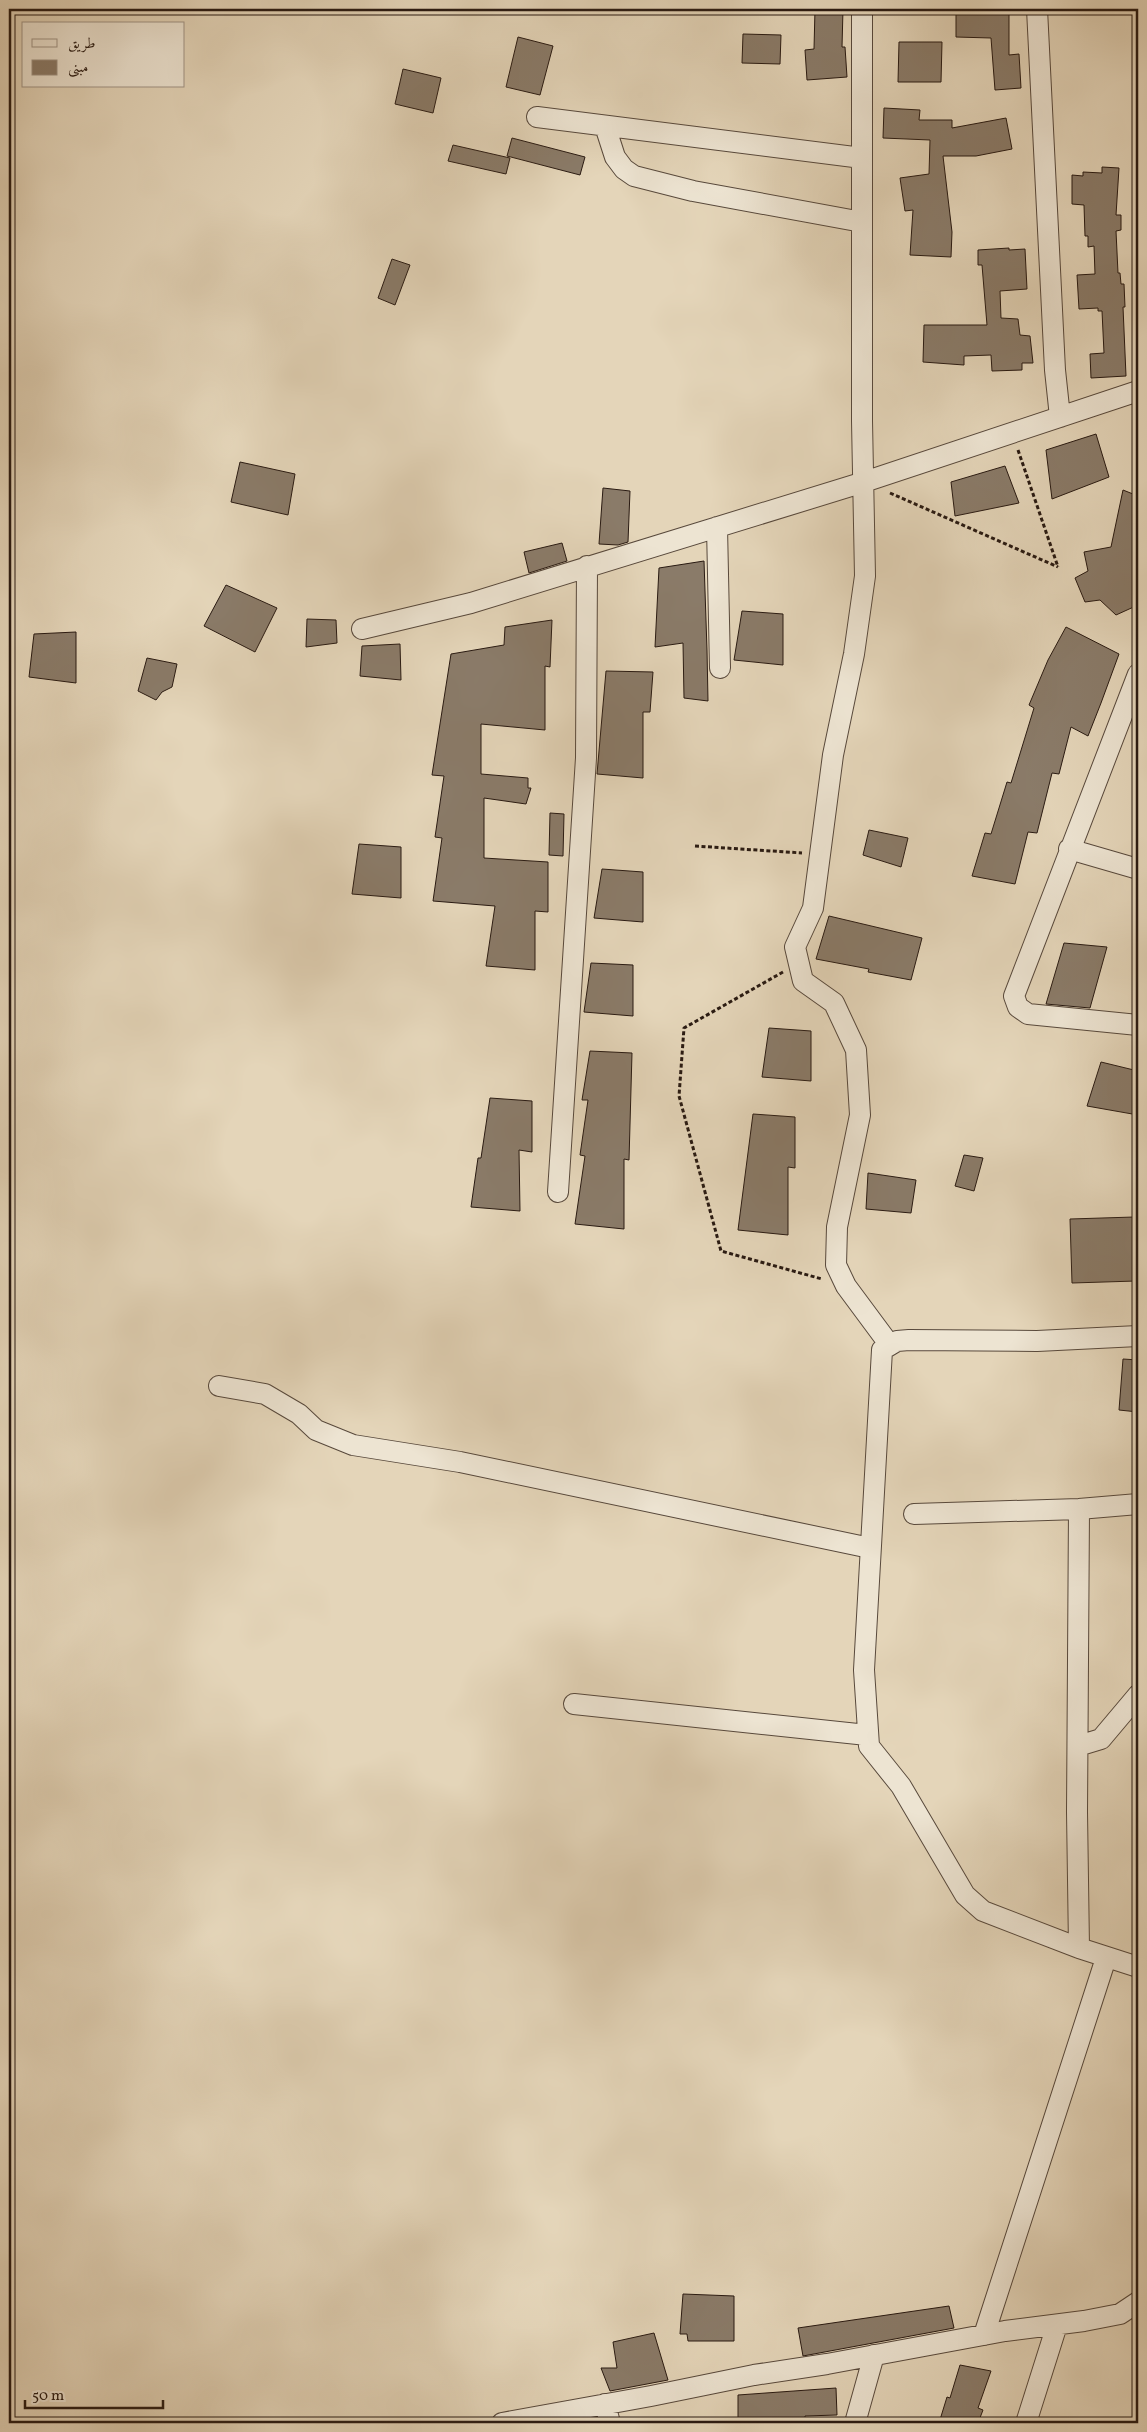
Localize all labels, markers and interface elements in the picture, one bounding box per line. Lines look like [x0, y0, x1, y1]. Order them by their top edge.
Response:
legend [22, 22, 185, 88]
text: طريق [68, 34, 95, 55]
text: مبنى [68, 58, 88, 79]
scale bar [25, 2377, 162, 2409]
text: 50 m [32, 2386, 64, 2407]

